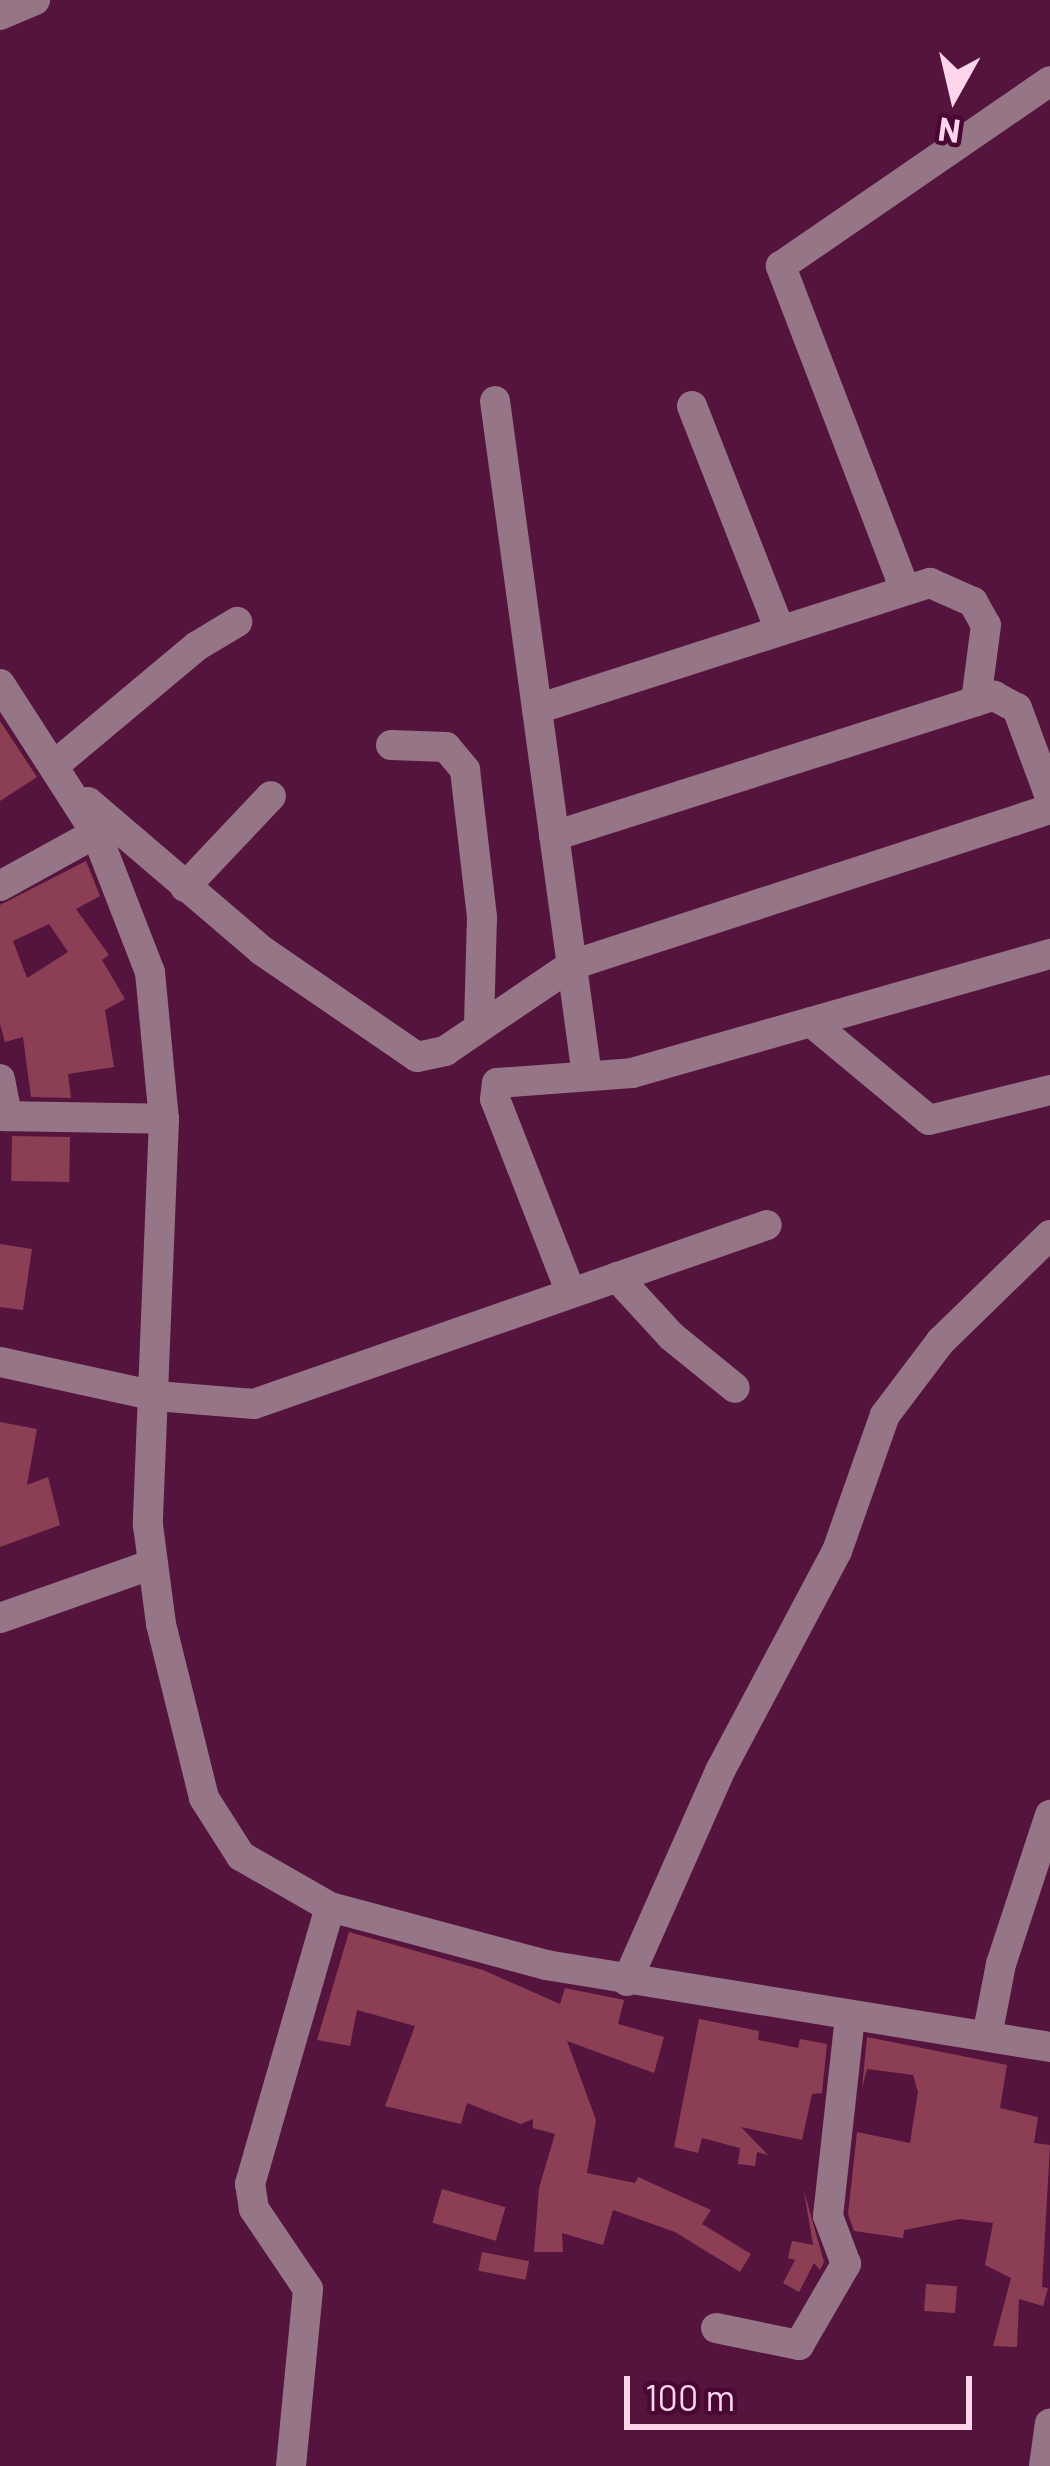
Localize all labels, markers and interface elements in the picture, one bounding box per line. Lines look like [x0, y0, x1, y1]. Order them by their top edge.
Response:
north arrow [894, 36, 1014, 156]
text: N [935, 110, 963, 153]
scale bar [630, 2352, 978, 2426]
text: 100 m [645, 2375, 735, 2418]

